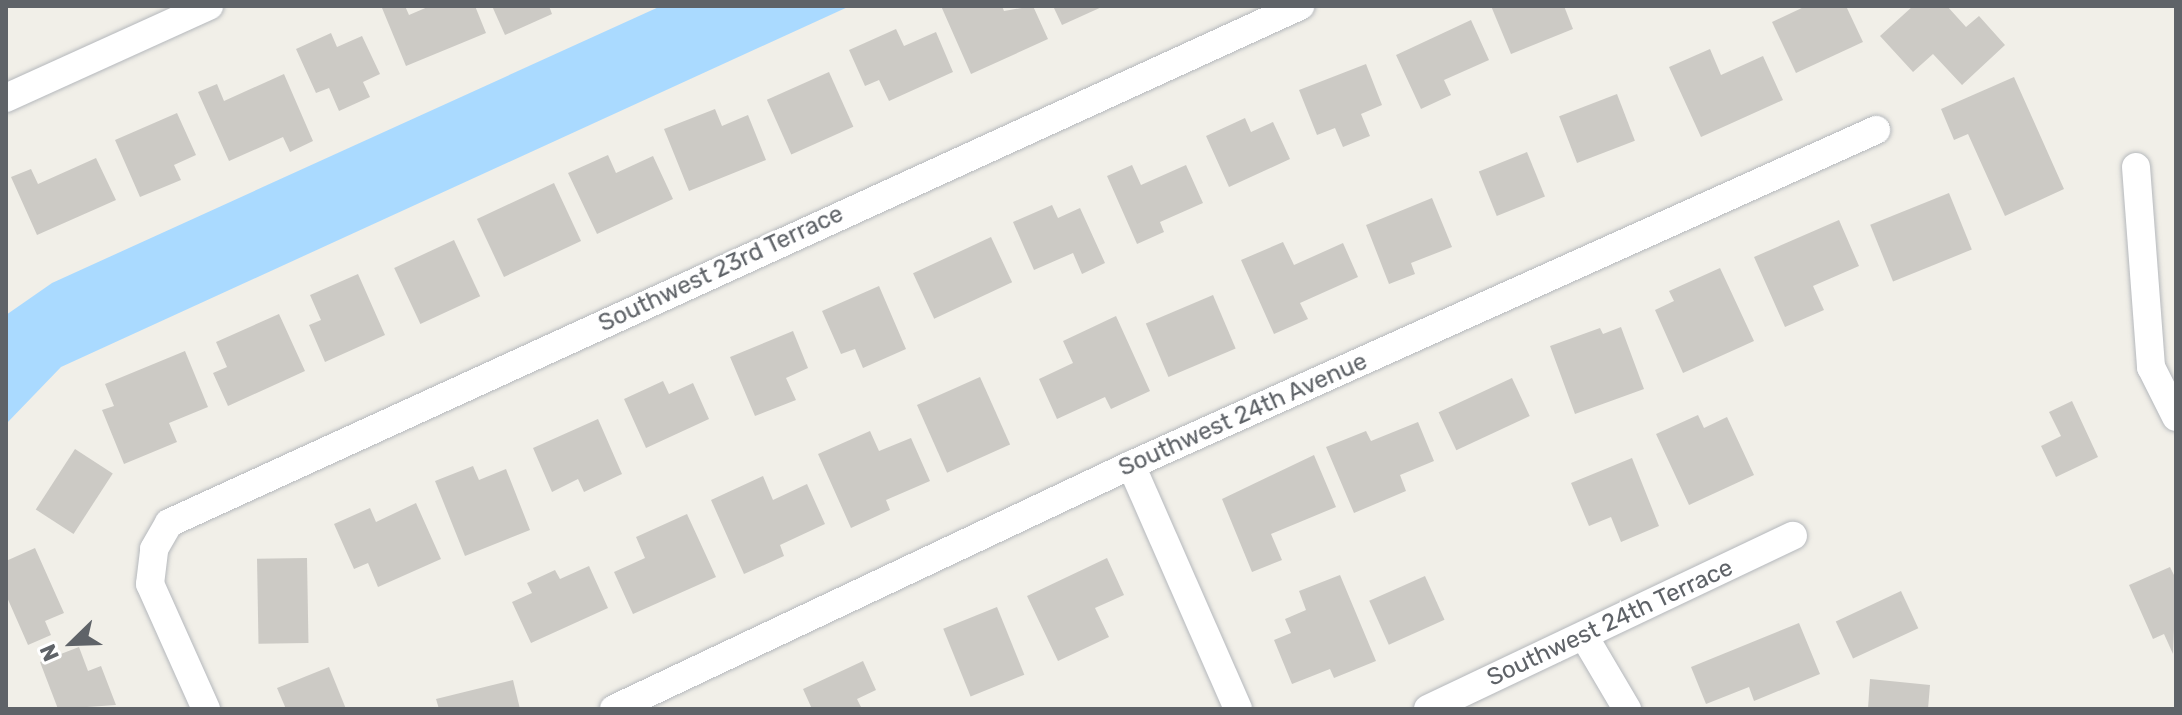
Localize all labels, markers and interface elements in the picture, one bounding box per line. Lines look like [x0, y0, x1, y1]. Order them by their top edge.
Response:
street label: Southwest 23rd Terrace [594, 199, 848, 339]
street label: Southwest 24th Avenue [1114, 347, 1372, 483]
street label: Southwest 24th Terrace [1482, 553, 1738, 693]
north arrow [32, 603, 112, 683]
text: N [34, 640, 65, 665]

